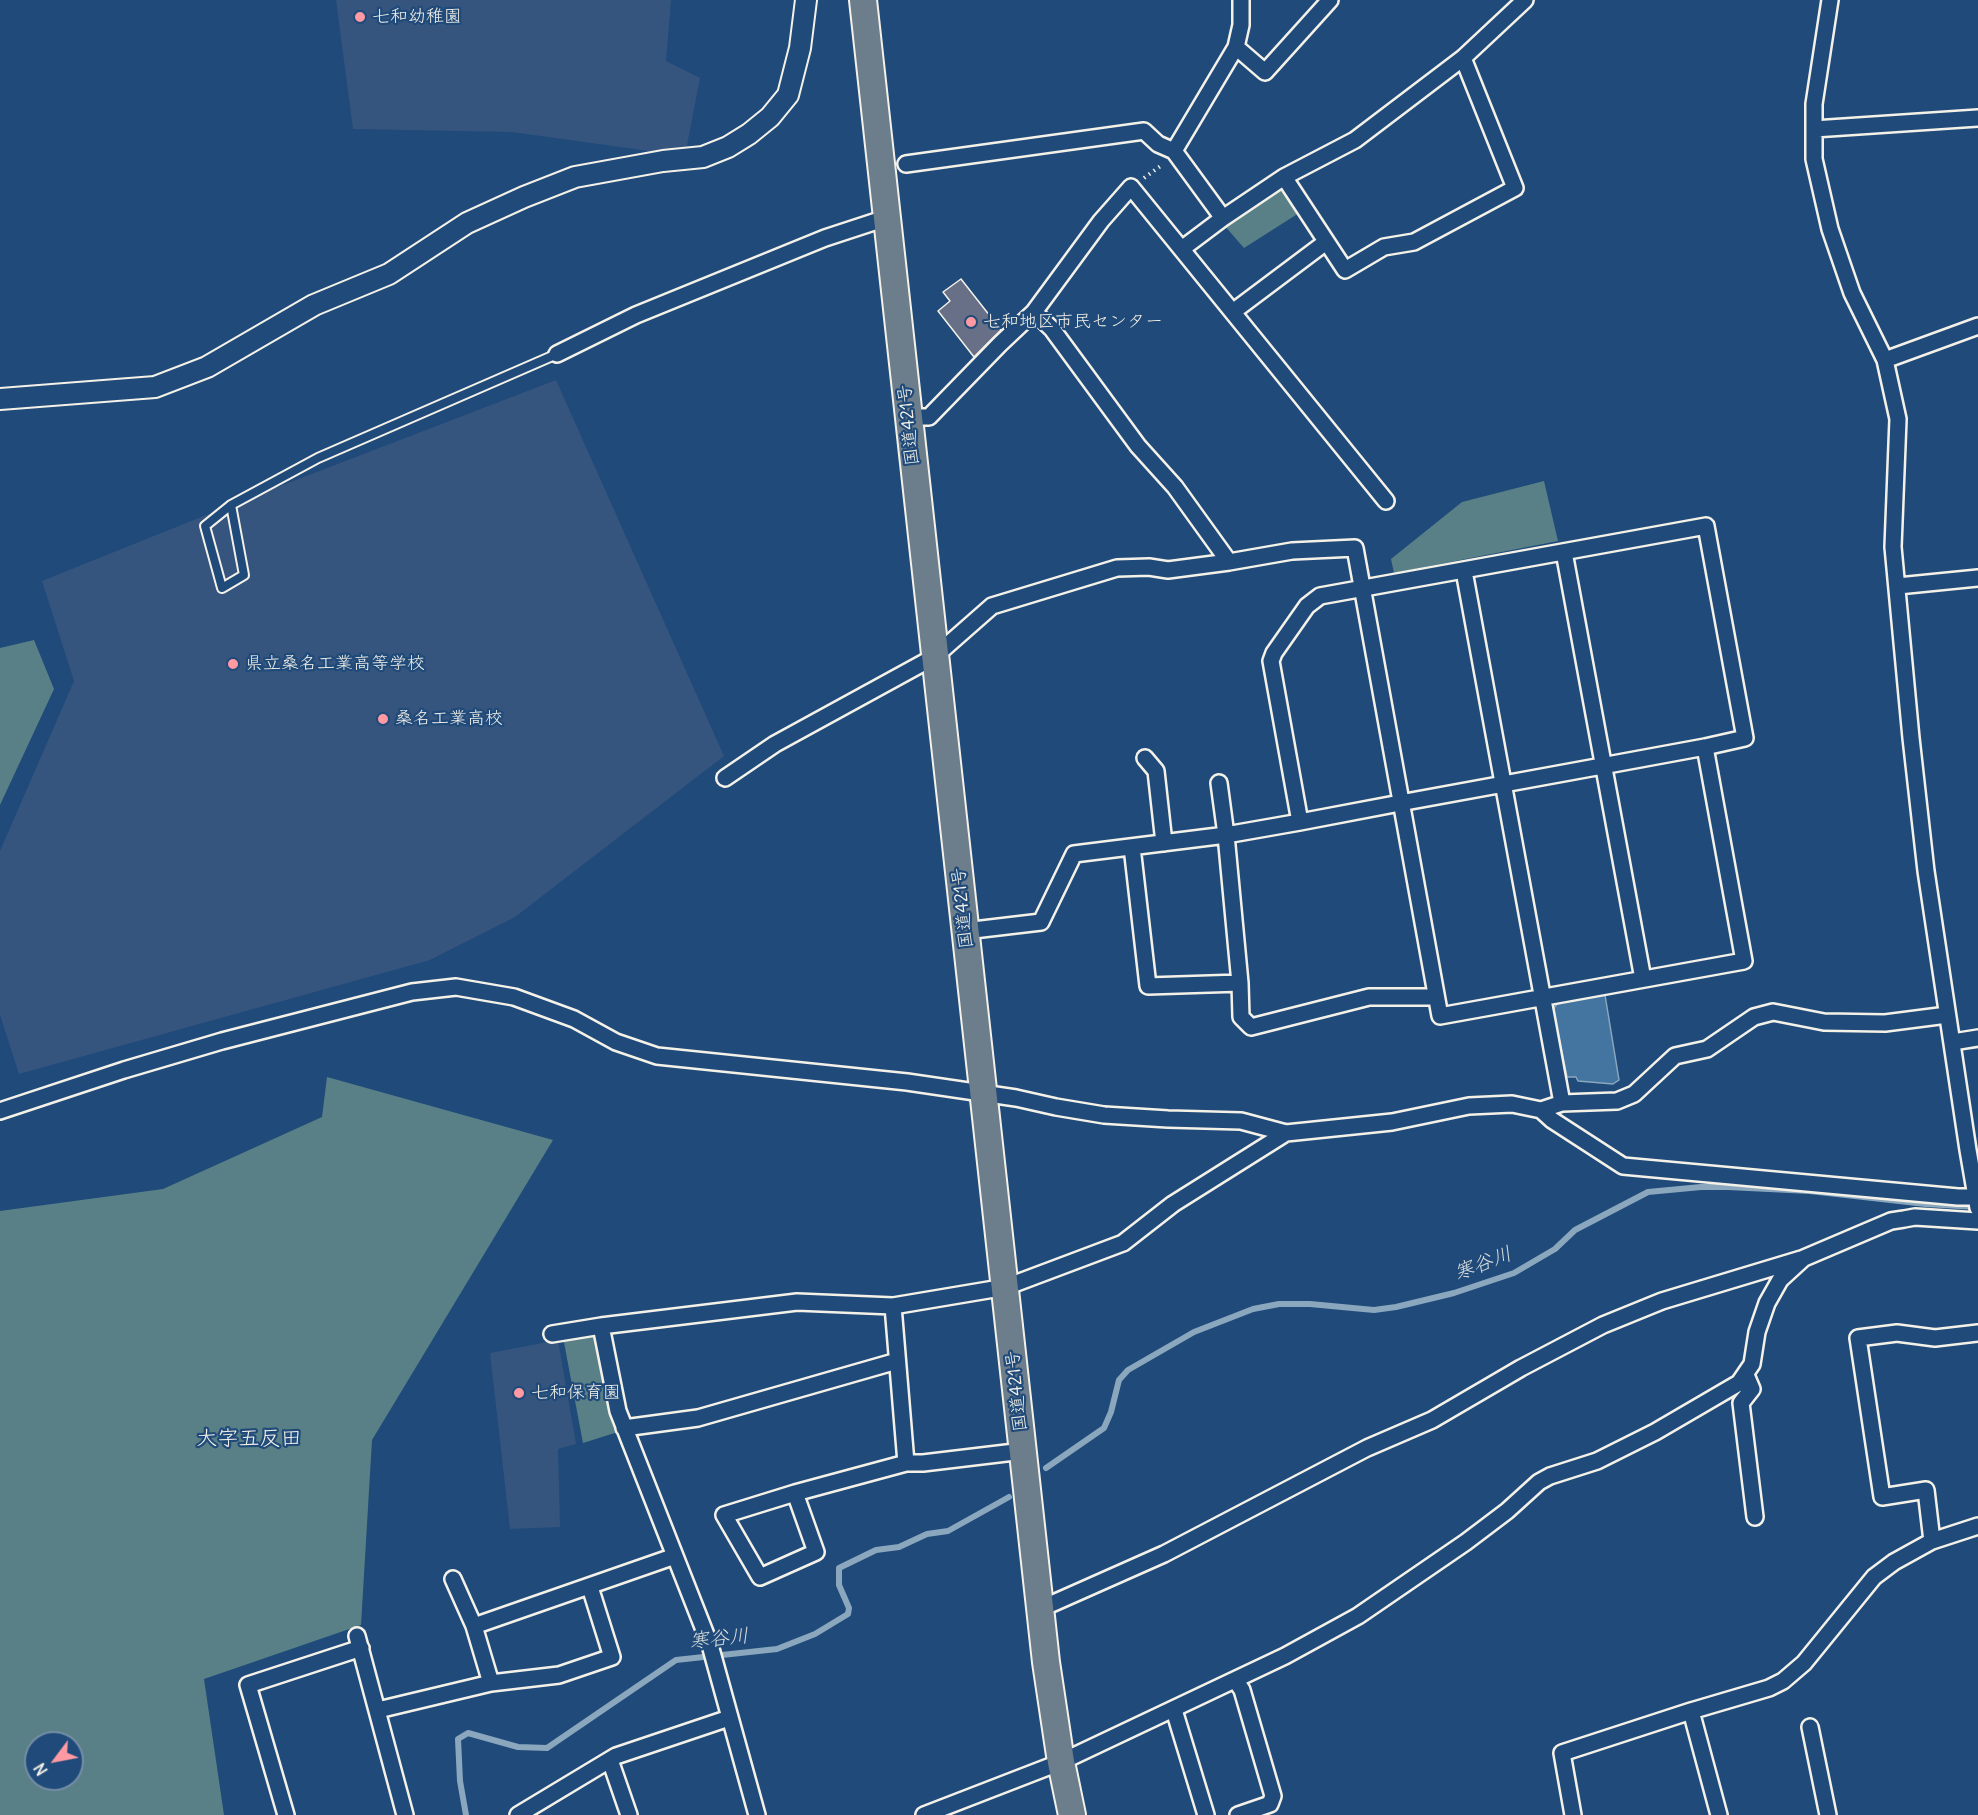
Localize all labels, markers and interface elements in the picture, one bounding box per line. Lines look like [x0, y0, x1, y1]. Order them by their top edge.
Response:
place label: 七和幼稚園 [372, 6, 462, 28]
marker: 七和幼稚園 [353, 10, 367, 24]
place label: 七和地区市民センター [983, 311, 1163, 333]
marker: 七和地区市民センター [964, 315, 978, 329]
street label: 国道421号 [894, 383, 924, 467]
place label: 県立桑名工業高等学校 [245, 653, 425, 675]
marker: 県立桑名工業高等学校 [226, 657, 240, 671]
place label: 桑名工業高校 [395, 708, 503, 730]
marker: 桑名工業高校 [376, 712, 390, 726]
street label: 国道421号 [948, 866, 978, 950]
water label: 寒谷川 [1451, 1242, 1515, 1286]
street label: 国道421号 [1002, 1349, 1032, 1433]
place label: 七和保育園 [531, 1382, 621, 1404]
marker: 七和保育園 [512, 1386, 526, 1400]
district label: 大字五反田 [197, 1426, 301, 1452]
water label: 寒谷川 [688, 1624, 750, 1654]
north arrow [24, 1731, 84, 1791]
text: N [29, 1759, 52, 1779]

